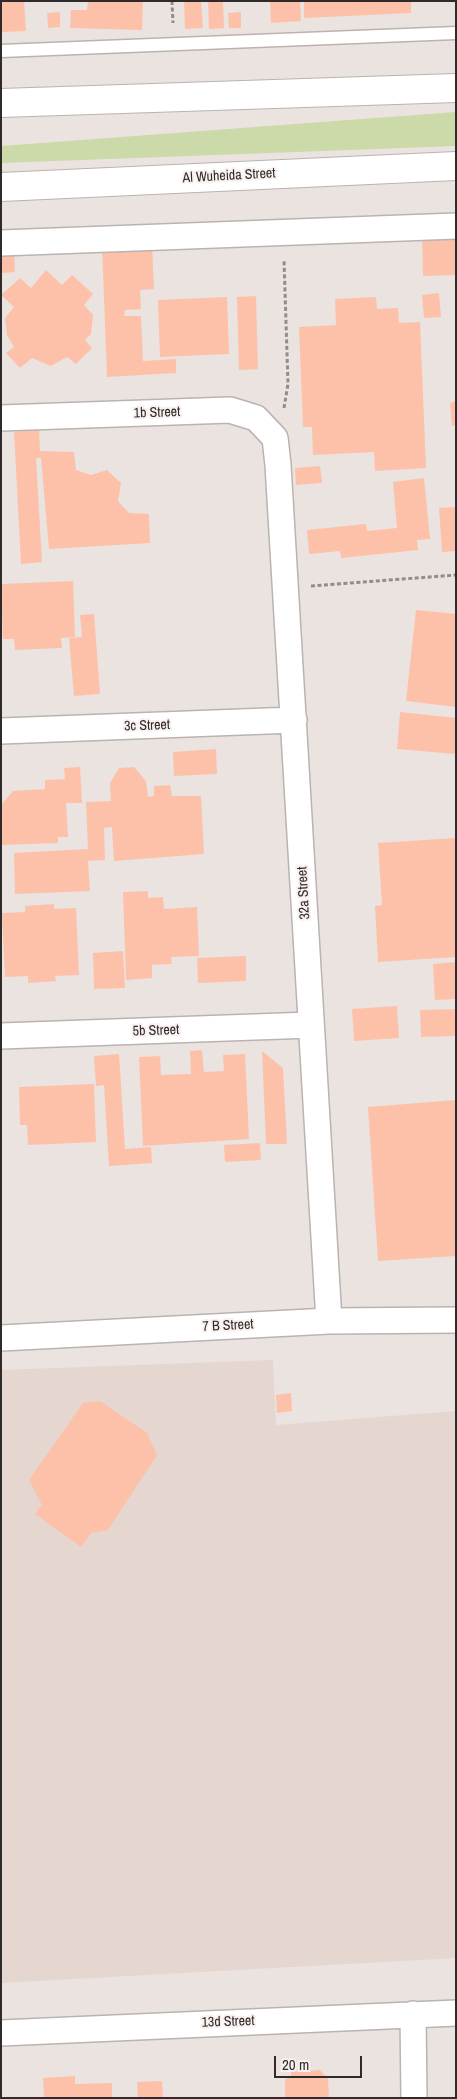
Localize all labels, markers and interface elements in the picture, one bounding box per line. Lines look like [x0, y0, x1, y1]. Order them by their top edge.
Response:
street label: Al Wuheida Street [182, 165, 276, 187]
street label: 1b Street [133, 404, 181, 422]
street label: 3c Street [124, 717, 170, 735]
street label: 32a Street [294, 866, 314, 920]
street label: 5b Street [132, 1022, 180, 1040]
street label: 7 B Street [202, 1316, 254, 1336]
street label: 13d Street [201, 2013, 255, 2031]
scale bar [277, 2046, 364, 2078]
text: 20 m [282, 2054, 309, 2075]

